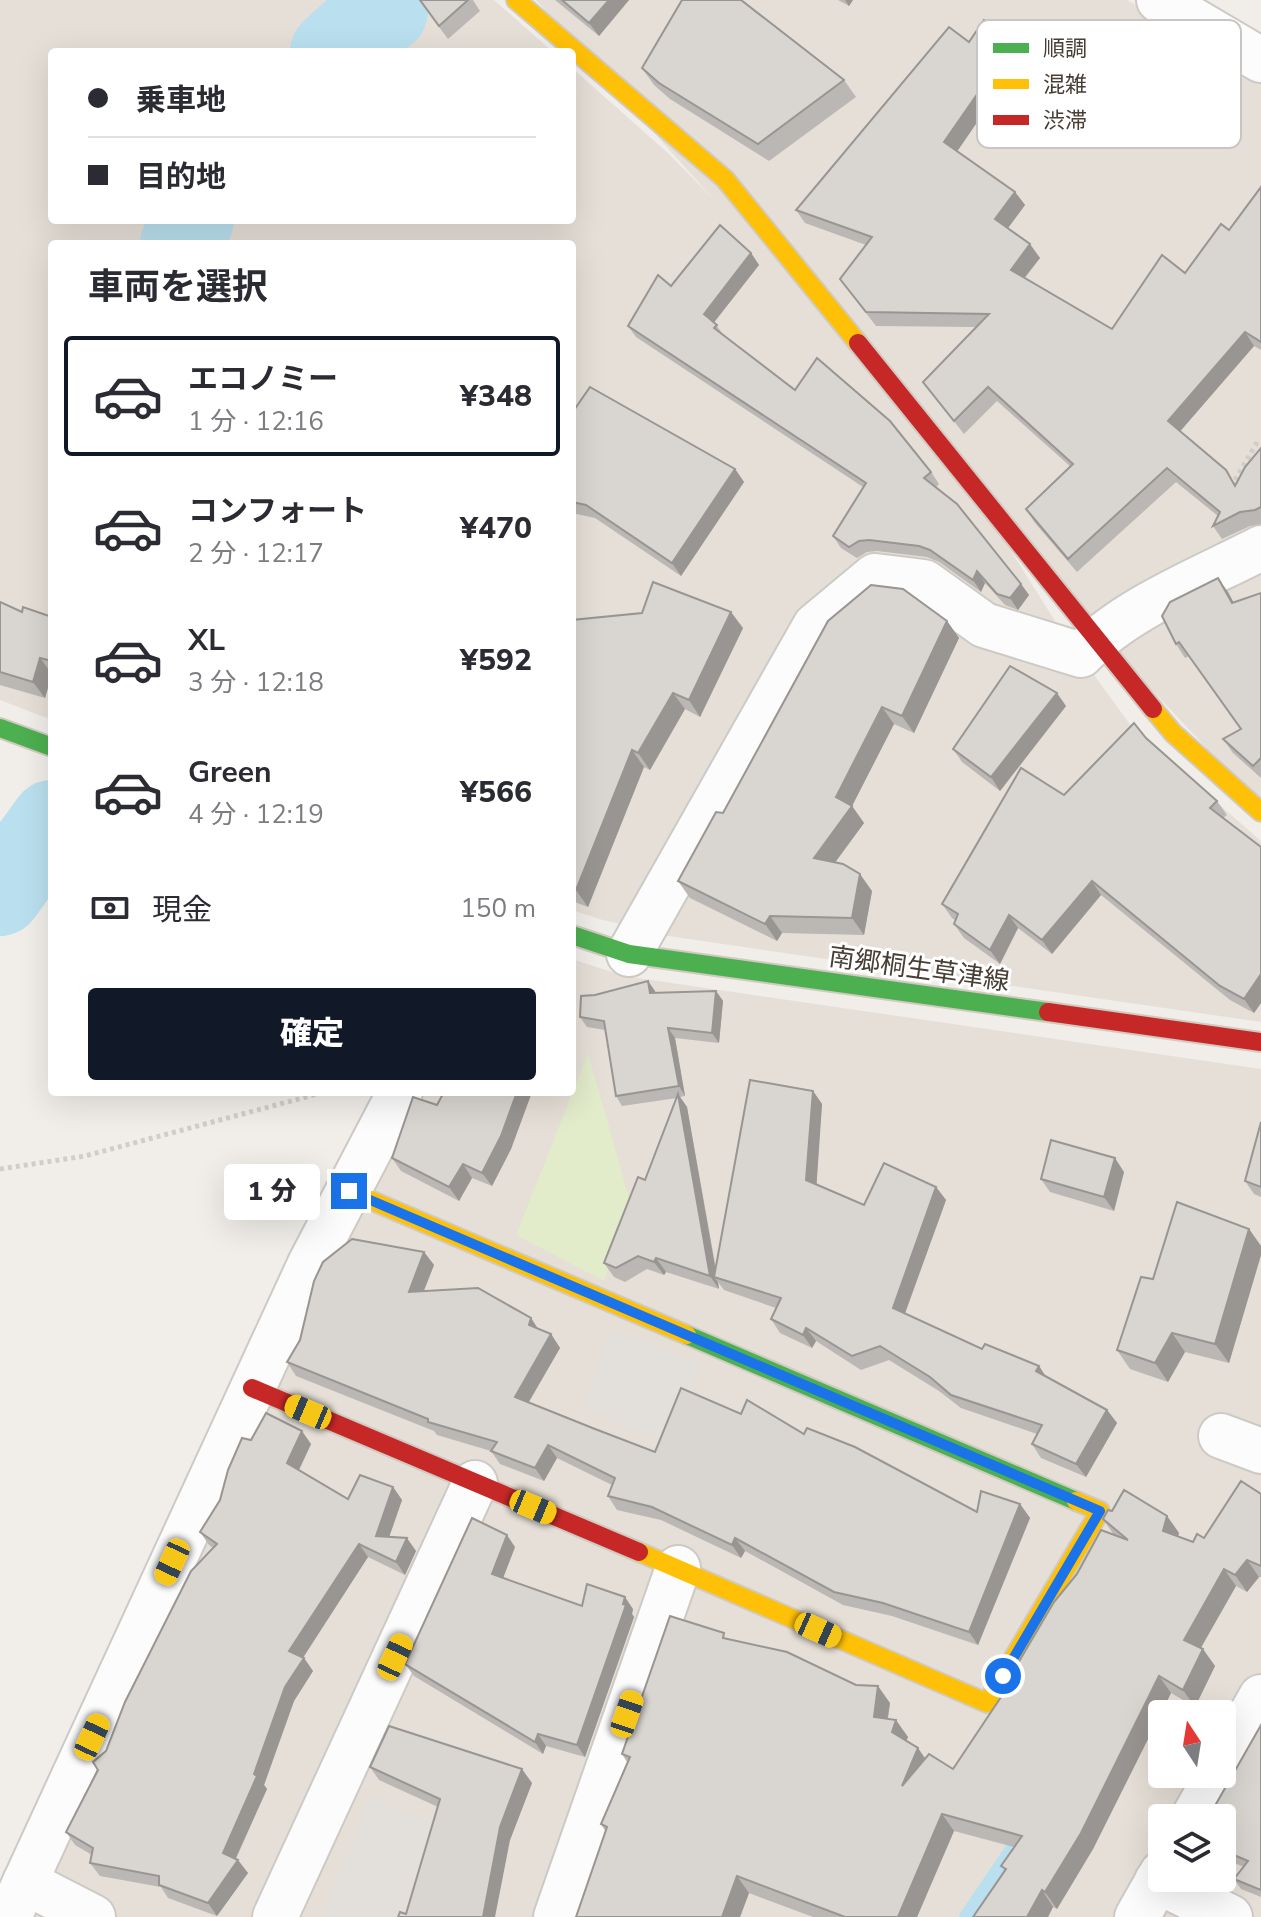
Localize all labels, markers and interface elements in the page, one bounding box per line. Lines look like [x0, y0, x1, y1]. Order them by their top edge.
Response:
legend [977, 20, 1241, 148]
text: 順調 [1043, 34, 1087, 64]
text: 混雑 [1043, 70, 1087, 100]
text: 乗車地 [136, 80, 226, 121]
text: 渋滞 [1043, 106, 1087, 136]
text: 目的地 [136, 157, 226, 198]
text: 車両を選択 [88, 263, 268, 312]
text: エコノミー [188, 359, 338, 400]
icon: car [92, 360, 164, 432]
text: ¥348 [460, 376, 532, 417]
text: 1 分 · 12:16 [188, 404, 324, 439]
text: コンフォート [188, 491, 367, 532]
icon: car [92, 492, 164, 564]
text: ¥470 [460, 508, 532, 549]
text: 2 分 · 12:17 [188, 536, 324, 571]
text: XL [188, 620, 225, 661]
icon: car [92, 624, 164, 696]
text: ¥592 [460, 640, 532, 681]
text: 3 分 · 12:18 [188, 665, 324, 700]
text: Green [188, 752, 272, 793]
icon: car [92, 756, 164, 828]
text: ¥566 [460, 772, 532, 813]
text: 4 分 · 12:19 [188, 797, 324, 832]
icon: cash [88, 886, 132, 930]
text: 現金 [152, 890, 212, 931]
text: 150 m [460, 891, 536, 926]
street label: 南郷桐生草津線 [826, 939, 1012, 999]
button: 確定 [88, 988, 536, 1080]
callout: 1 分 [225, 1163, 321, 1219]
route end [331, 1173, 367, 1209]
text: 1 分 [248, 1174, 296, 1209]
car [281, 1392, 335, 1432]
car [506, 1487, 560, 1527]
car [151, 1535, 193, 1589]
car [791, 1609, 845, 1651]
car [374, 1630, 416, 1684]
route start [985, 1658, 1021, 1694]
car [608, 1687, 646, 1741]
north arrow [1148, 1700, 1236, 1788]
map controls [1148, 1700, 1236, 1892]
car [71, 1710, 113, 1764]
button: layers [1148, 1804, 1236, 1892]

